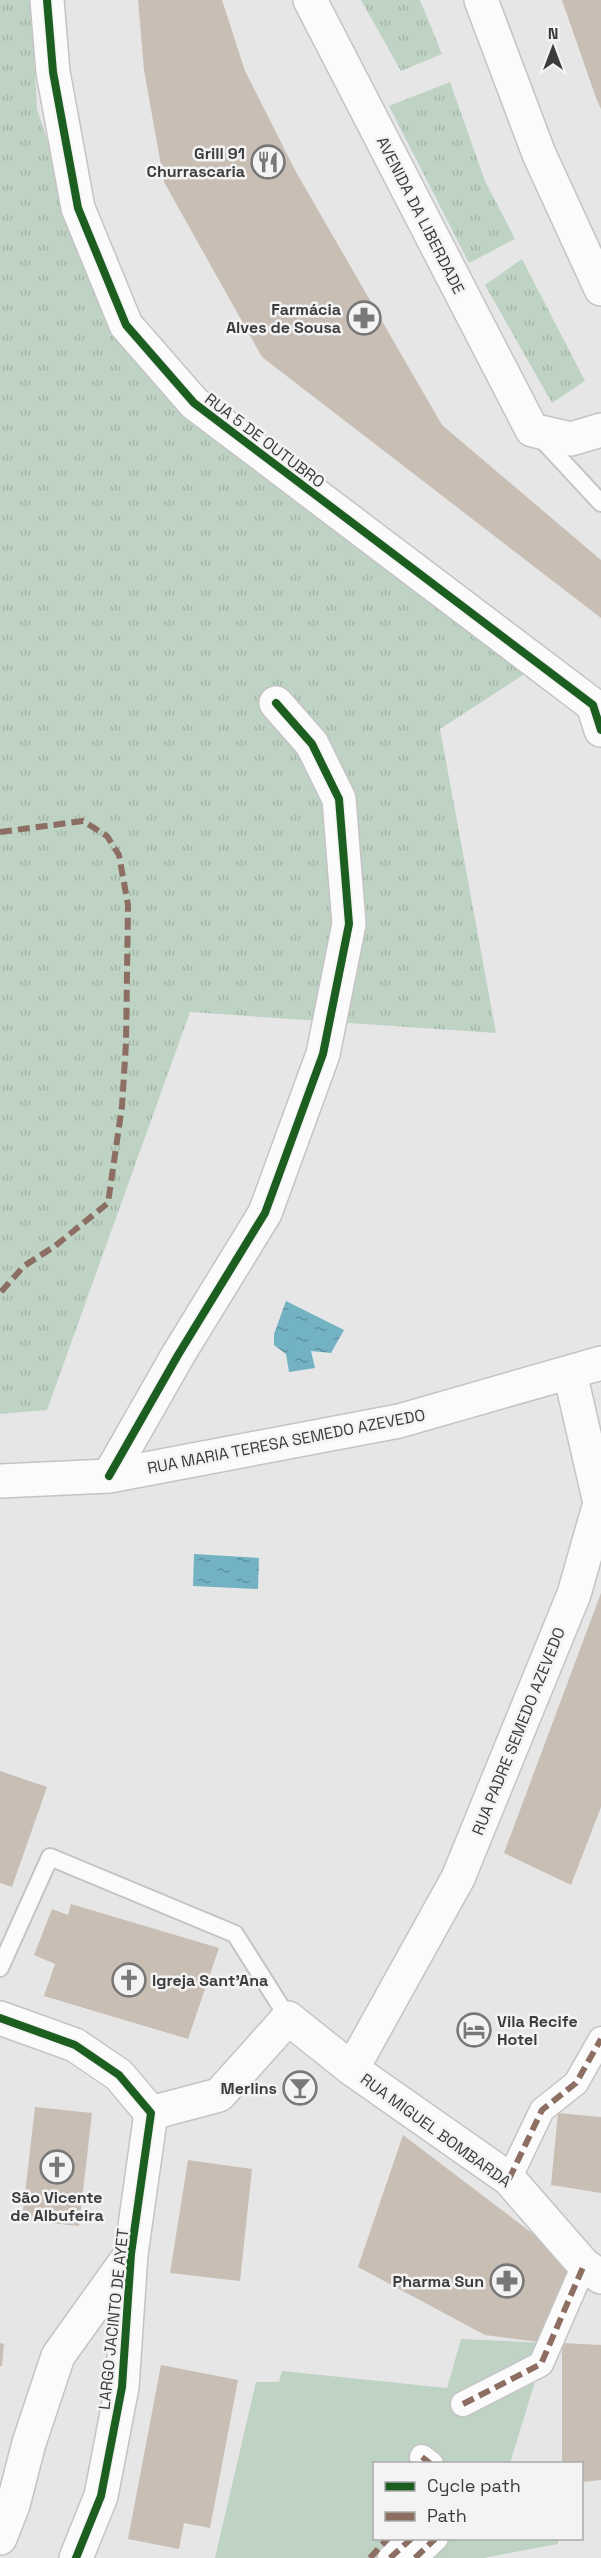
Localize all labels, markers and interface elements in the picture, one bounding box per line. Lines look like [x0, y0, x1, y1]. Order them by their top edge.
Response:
north arrow [523, 18, 583, 78]
text: N [548, 23, 558, 44]
street label: AVENIDA DA LIBERDADE [372, 133, 469, 298]
place label: Grill 91 Churrascaria [147, 143, 245, 182]
restaurant icon: Grill 91 Churrascaria [250, 144, 286, 180]
place label: Farmácia Alves de Sousa [226, 299, 341, 338]
pharmacy icon: Farmácia Alves de Sousa [346, 300, 382, 336]
street label: RUA 5 DE OUTUBRO [201, 388, 329, 492]
street label: RUA MARIA TERESA SEMEDO AZEVEDO [145, 1404, 427, 1479]
street label: RUA PADRE SEMEDO AZEVEDO [467, 1624, 570, 1838]
church icon: Igreja Sant’Ana [111, 1962, 147, 1998]
place label: Igreja Sant’Ana [152, 1970, 268, 1991]
place label: Vila Recife Hotel [497, 2011, 578, 2050]
hotel icon: Vila Recife Hotel [456, 2012, 492, 2048]
street label: RUA MIGUEL BOMBARDA [356, 2069, 515, 2192]
bar icon: Merlins [282, 2070, 318, 2106]
place label: Merlins [221, 2078, 277, 2099]
church icon: São Vicente de Albufeira [39, 2149, 75, 2185]
place label: São Vicente de Albufeira [10, 2187, 104, 2226]
street label: LARGO JACINTO DE AYET [94, 2227, 133, 2411]
pharmacy icon: Pharma Sun [489, 2263, 525, 2299]
place label: Pharma Sun [393, 2271, 484, 2292]
legend [373, 2462, 583, 2540]
text: Cycle path [427, 2474, 521, 2497]
text: Path [427, 2504, 467, 2527]

